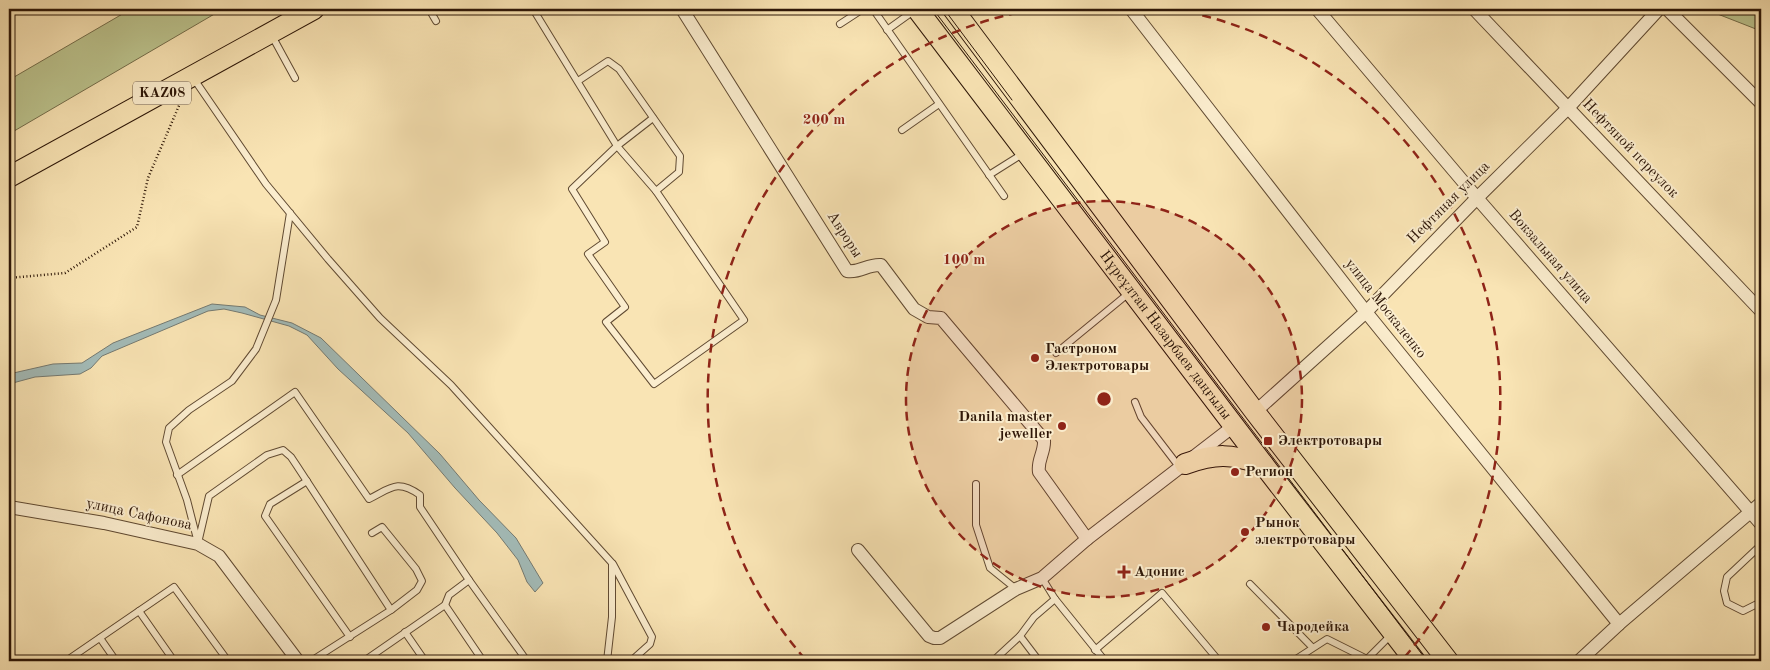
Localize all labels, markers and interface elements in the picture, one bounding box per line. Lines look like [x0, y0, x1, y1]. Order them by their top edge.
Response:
road number: KAZ08 [133, 82, 191, 105]
street label: Нефтяной переулок [1579, 97, 1681, 202]
text: 200 m [803, 113, 845, 128]
street label: Нефтяная улица [1405, 159, 1493, 247]
street label: Вокзальная улица [1505, 207, 1595, 307]
street label: Авроры [824, 209, 864, 261]
street label: Нұрсұлтан Назарбаев даңғылы [1096, 248, 1234, 423]
text: 100 m [943, 253, 985, 268]
street label: улица Москаленко [1342, 256, 1428, 362]
place label: Гастроном Электротовары [1045, 342, 1149, 374]
marker: Гастроном Электротовары [1029, 352, 1041, 364]
centre of rings [1095, 390, 1113, 408]
place label: Danila master jeweller [958, 410, 1052, 442]
marker: Danila master jeweller [1056, 420, 1068, 432]
place label: Электротовары [1278, 434, 1382, 449]
marker: Электротовары [1262, 435, 1274, 447]
place label: Регион [1245, 465, 1293, 480]
marker: Регион [1229, 466, 1241, 478]
street label: улица Сафонова [85, 496, 194, 534]
place label: Рынок электротовары [1255, 516, 1356, 548]
marker: Рынок электротовары [1239, 526, 1251, 538]
place label: Адонис [1134, 565, 1185, 580]
marker: Адонис [1118, 566, 1130, 578]
place label: Чародейка [1276, 620, 1350, 635]
marker: Чародейка [1260, 621, 1272, 633]

